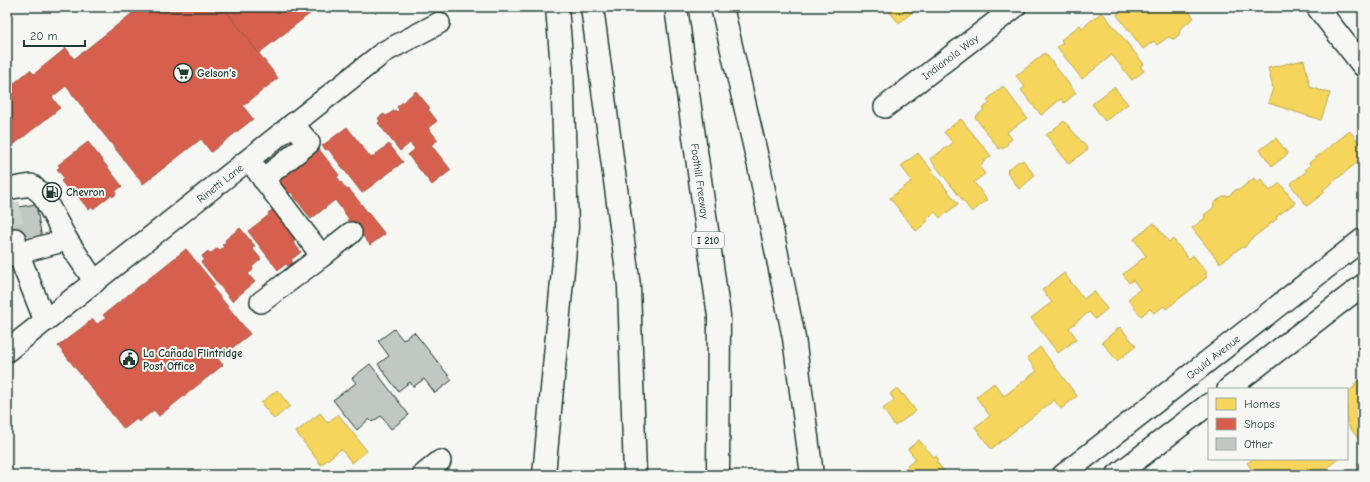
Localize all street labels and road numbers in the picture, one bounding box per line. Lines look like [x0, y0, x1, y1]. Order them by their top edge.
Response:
street label: Indianola Way [919, 32, 981, 83]
street label: Foothill Freeway [688, 143, 711, 220]
street label: Rinetti Lane [194, 161, 247, 206]
road number: I 210 [692, 232, 724, 248]
street label: Gould Avenue [1184, 332, 1243, 382]

